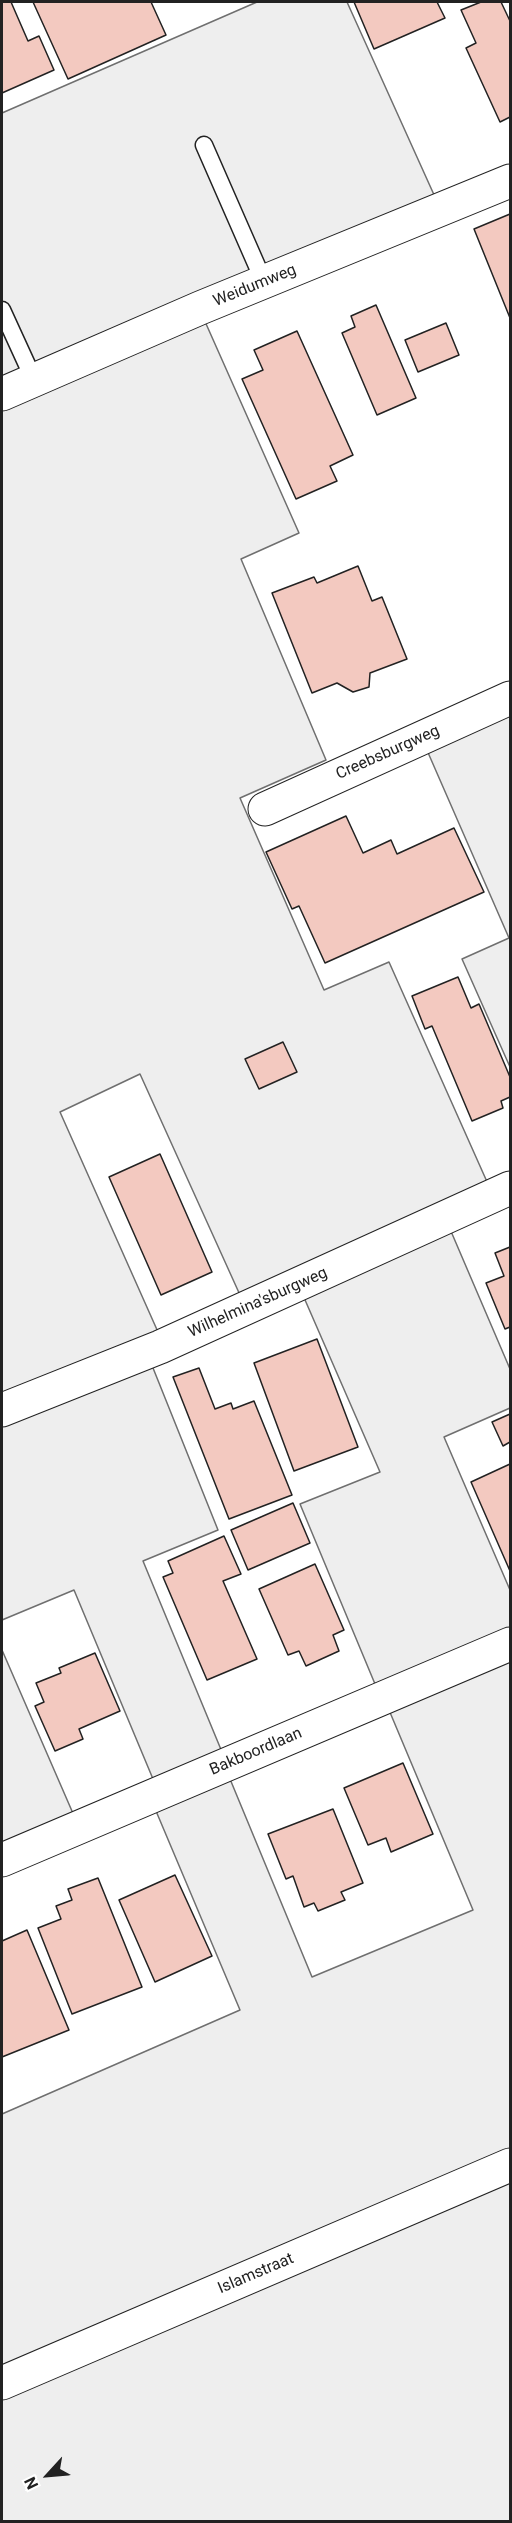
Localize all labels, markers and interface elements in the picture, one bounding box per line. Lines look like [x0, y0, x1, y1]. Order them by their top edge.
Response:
street label: Weidumweg [211, 261, 299, 311]
street label: Creebsburgweg [333, 722, 443, 784]
street label: Wilhelmina'sburgweg [186, 1264, 330, 1342]
street label: Bakboordlaan [207, 1724, 305, 1780]
street label: Islamstraat [215, 2249, 297, 2299]
north arrow [18, 2445, 78, 2505]
text: N [20, 2474, 42, 2492]

